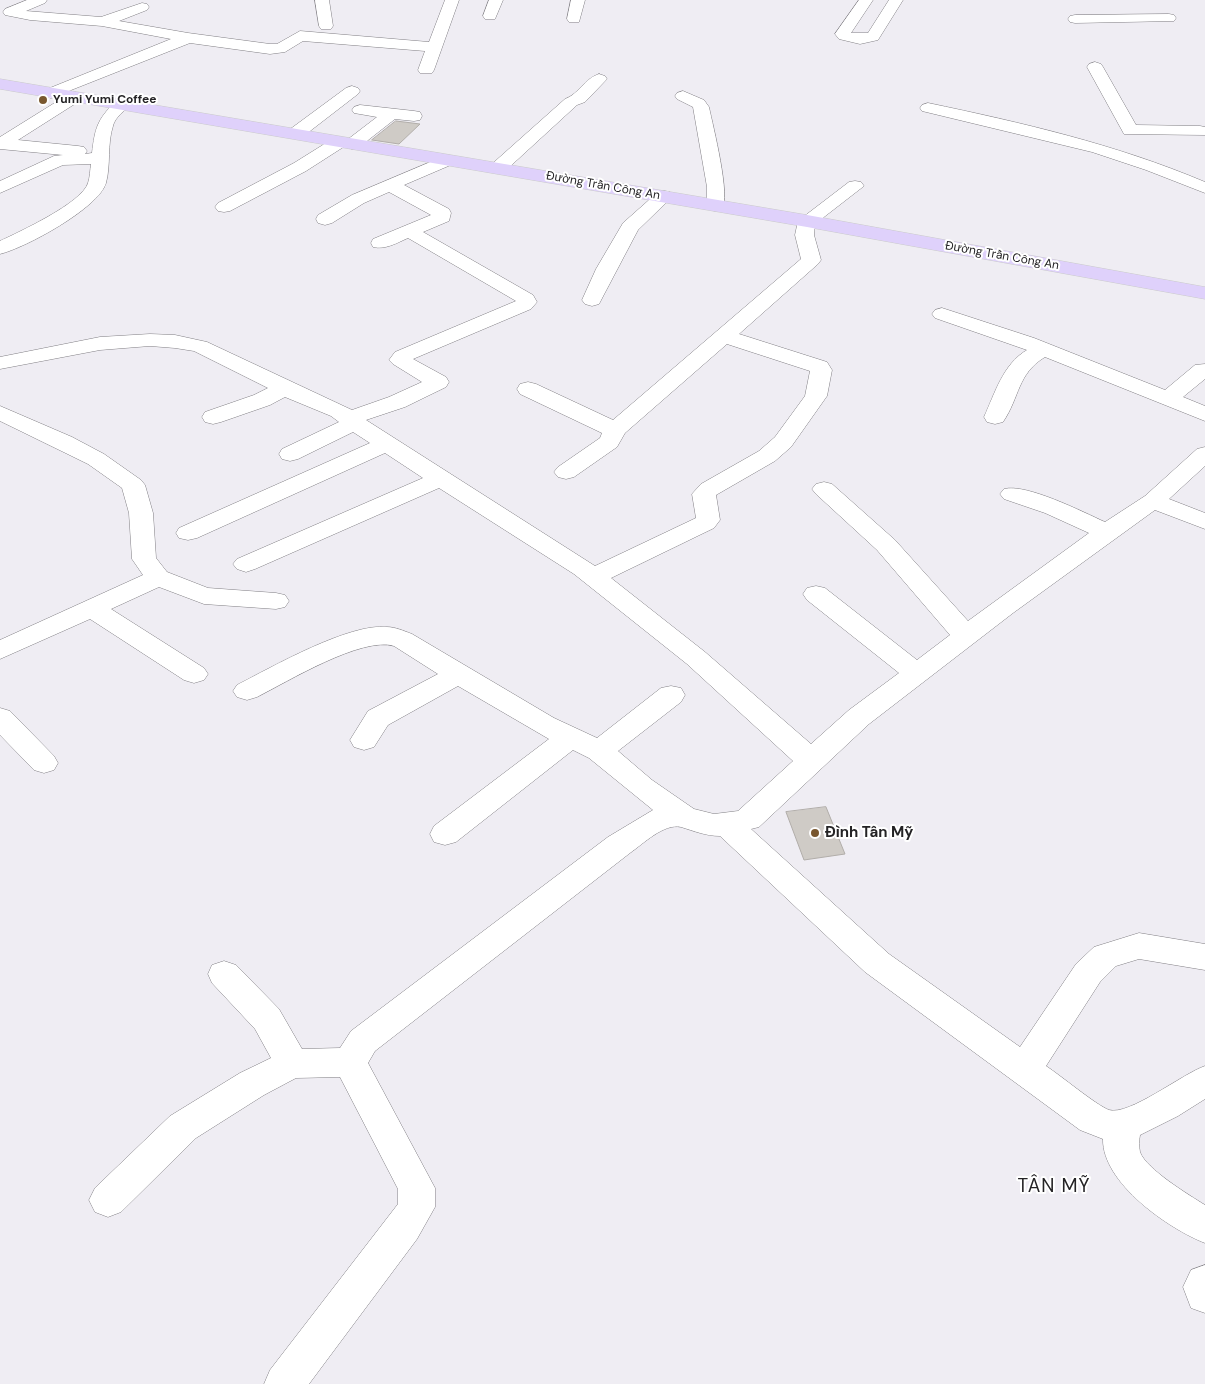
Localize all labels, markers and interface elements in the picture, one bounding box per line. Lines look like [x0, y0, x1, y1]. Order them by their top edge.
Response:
place label: Yumi Yumi Coffee [53, 93, 156, 107]
marker: Yumi Yumi Coffee [37, 94, 49, 106]
street label: Đường Trần Công An [545, 169, 661, 203]
street label: Đường Trần Công An [944, 239, 1060, 273]
place label: Đình Tân Mỹ [825, 824, 913, 842]
marker: Đình Tân Mỹ [809, 827, 821, 839]
district label: TÂN MỸ [1017, 1176, 1091, 1198]

